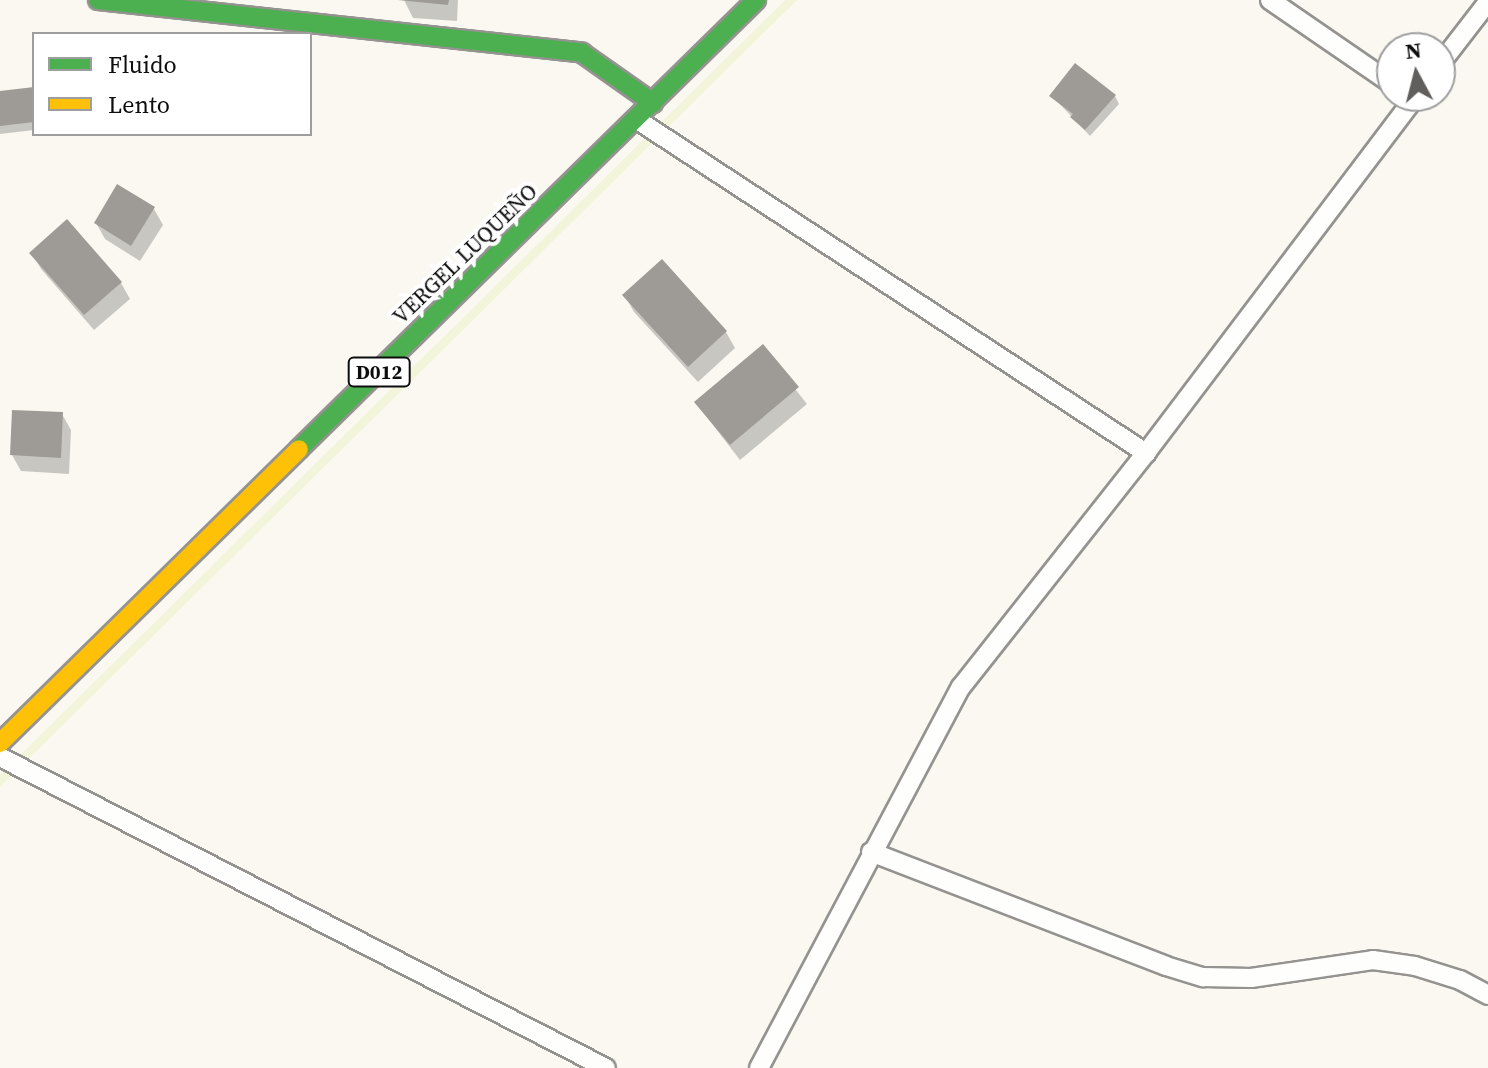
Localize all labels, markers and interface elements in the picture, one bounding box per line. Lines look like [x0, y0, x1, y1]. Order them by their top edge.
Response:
legend [32, 32, 312, 136]
north arrow [1376, 32, 1456, 112]
text: N [1404, 34, 1423, 66]
text: Fluido [108, 48, 177, 81]
text: Lento [108, 88, 170, 121]
street label: VERGEL LUQUEÑO [387, 178, 543, 330]
road number: D012 [347, 356, 411, 388]

